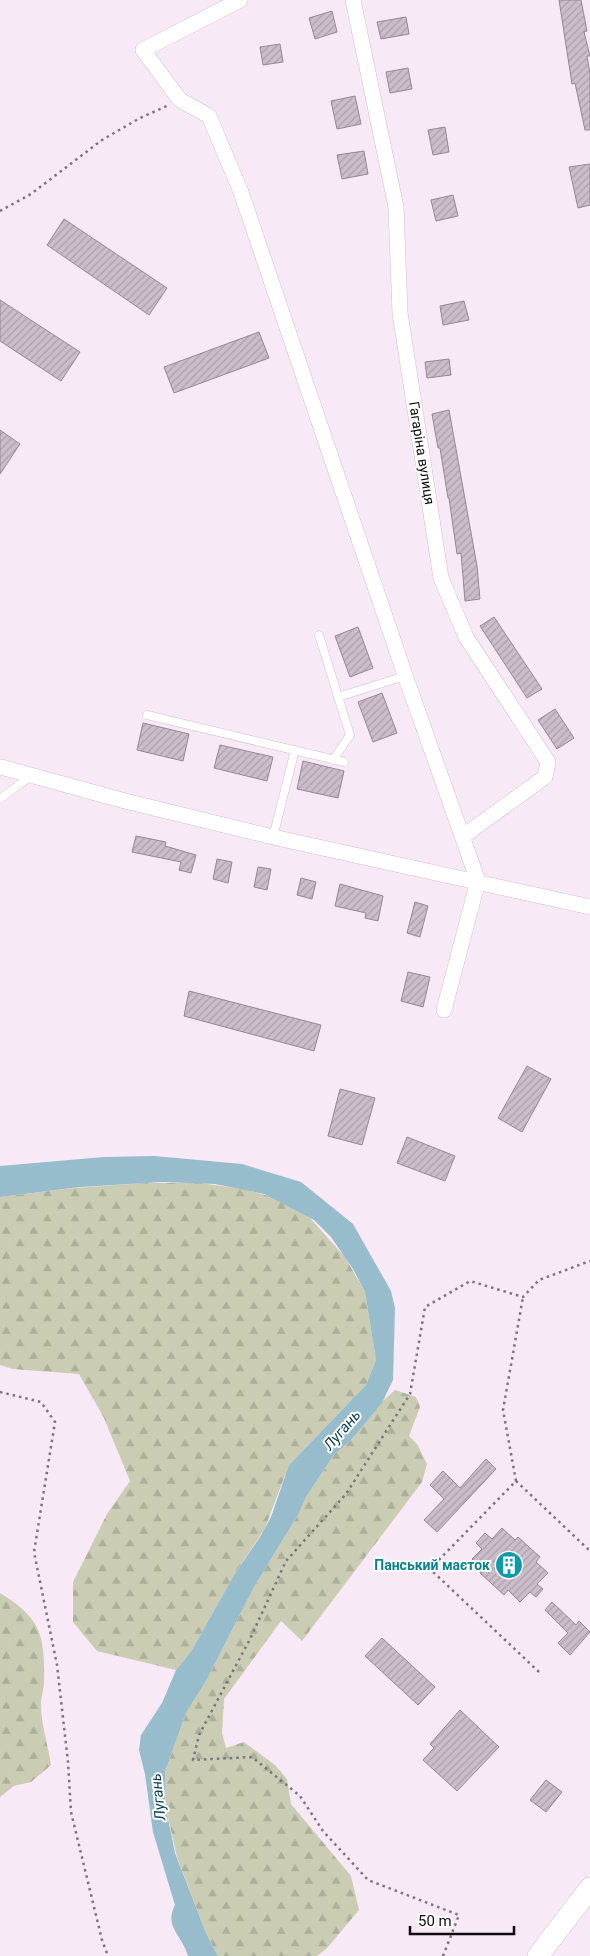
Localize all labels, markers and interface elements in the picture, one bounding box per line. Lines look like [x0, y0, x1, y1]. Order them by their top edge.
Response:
street label: Гагаріна вулиця [406, 400, 438, 506]
water label: Лугань [319, 1406, 364, 1455]
building icon: Панський маєток [494, 1550, 524, 1580]
place label: Панський маєток [374, 1557, 490, 1573]
water label: Лугань [147, 1772, 170, 1823]
scale bar [410, 1904, 514, 1936]
text: 50 m [418, 1912, 452, 1930]

